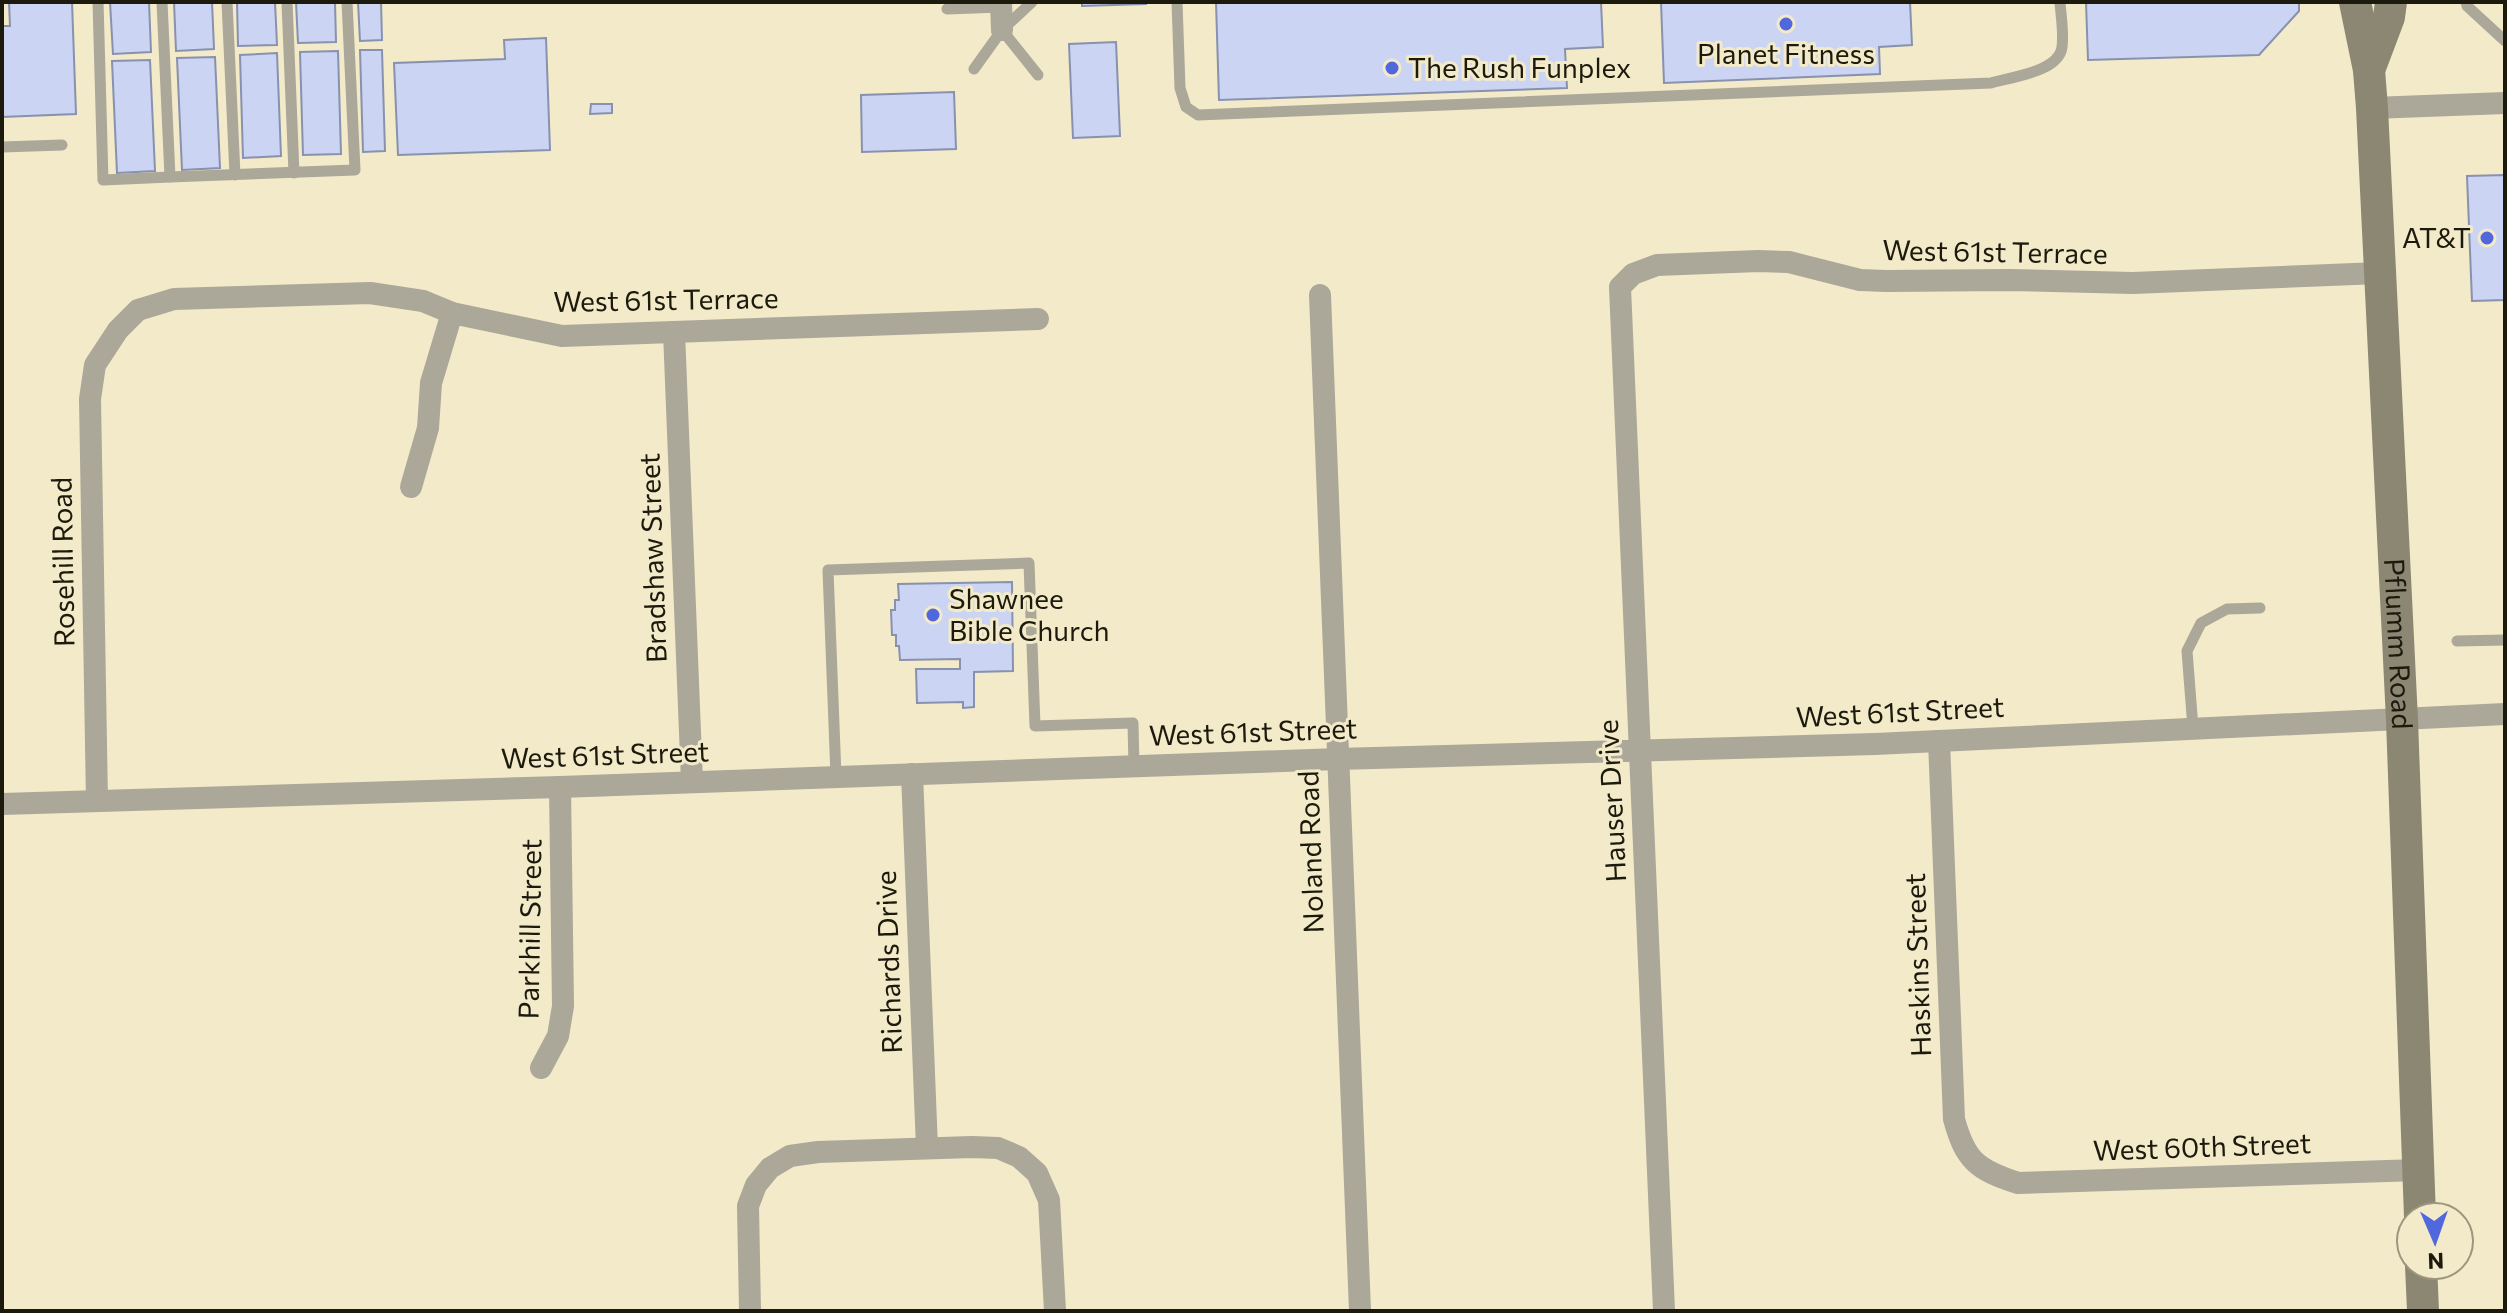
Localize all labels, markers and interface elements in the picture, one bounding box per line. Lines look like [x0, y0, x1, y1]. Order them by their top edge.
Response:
marker: Planet Fitness [1777, 15, 1795, 33]
place label: Planet Fitness [1697, 36, 1875, 70]
place label: The Rush Funplex [1408, 50, 1631, 84]
marker: The Rush Funplex [1383, 59, 1401, 77]
place label: AT&T [2402, 220, 2471, 254]
marker: AT&T [2478, 229, 2496, 247]
street label: West 61st Terrace [1882, 232, 2108, 270]
street label: West 61st Terrace [553, 280, 779, 318]
street label: Bradshaw Street [631, 453, 673, 663]
street label: Rosehill Road [44, 477, 80, 647]
street label: Pflumm Road [2378, 558, 2420, 730]
place label: Shawnee Bible Church [949, 581, 1110, 647]
marker: Shawnee Bible Church [924, 606, 942, 624]
street label: West 61st Street [1795, 689, 2005, 733]
street label: West 61st Street [1148, 710, 1358, 752]
street label: Hauser Drive [1590, 719, 1632, 883]
street label: West 61st Street [500, 733, 710, 775]
street label: Noland Road [1290, 770, 1330, 934]
street label: Parkhill Street [510, 838, 548, 1020]
street label: Richards Drive [868, 870, 908, 1054]
street label: Haskins Street [1897, 872, 1937, 1058]
street label: West 60th Street [2092, 1125, 2312, 1167]
north arrow [2395, 1201, 2475, 1281]
text: N [2427, 1248, 2444, 1275]

